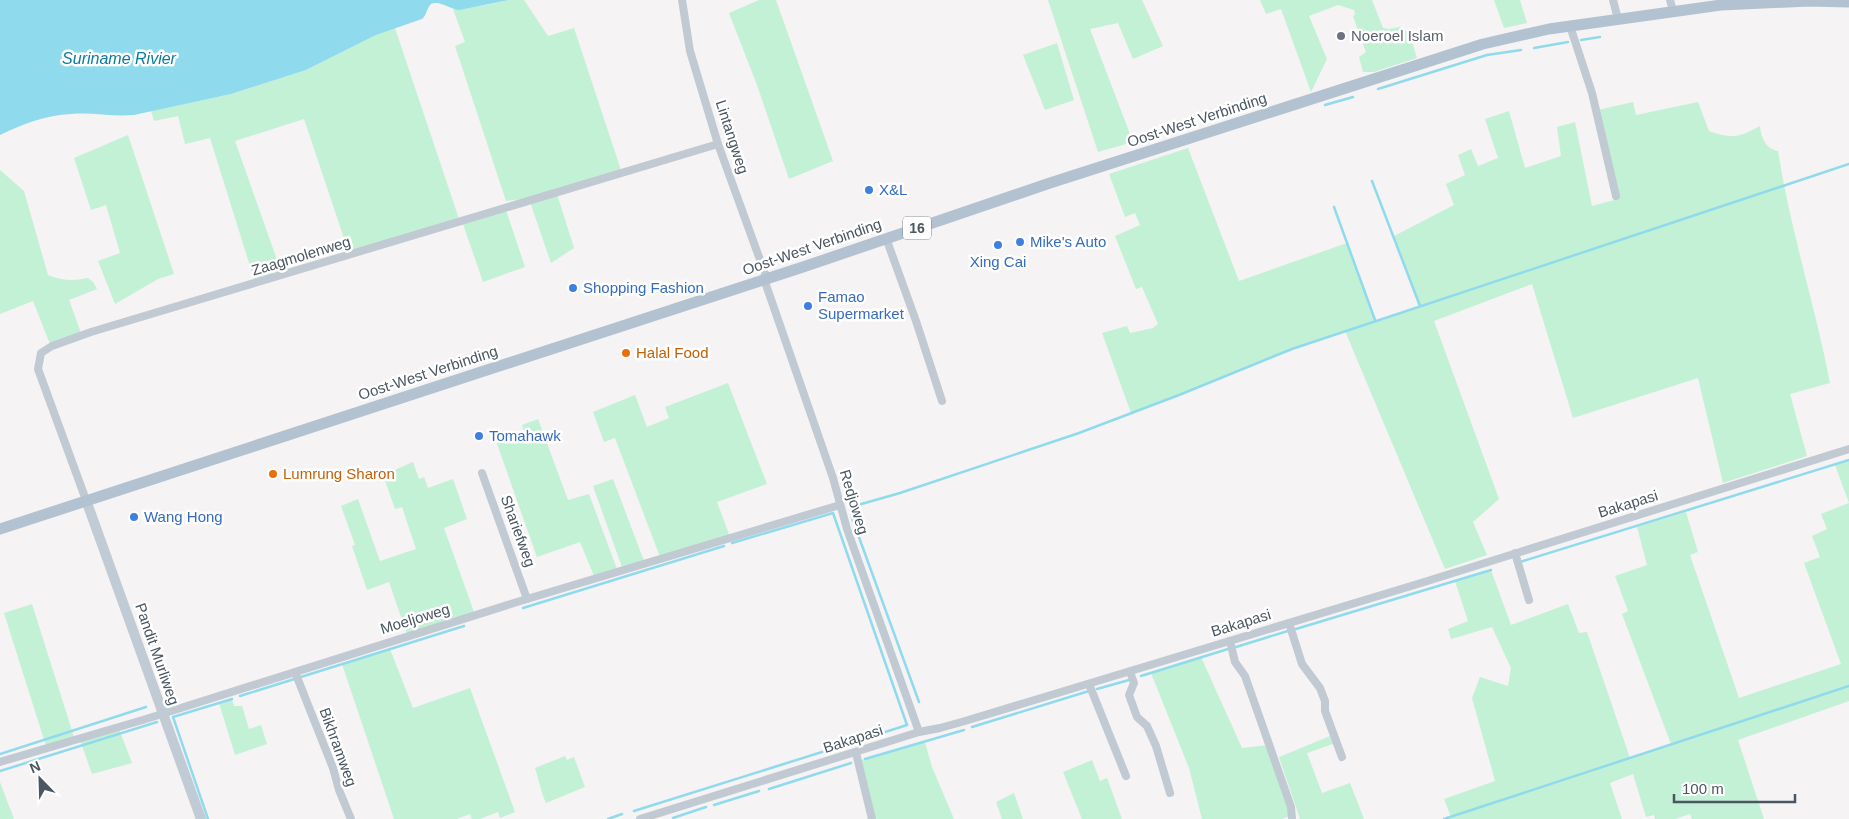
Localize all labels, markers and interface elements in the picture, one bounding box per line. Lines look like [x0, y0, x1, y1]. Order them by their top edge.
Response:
place label: Noeroel Islam [1351, 27, 1444, 44]
marker: Noeroel Islam [1335, 30, 1347, 42]
water label: Suriname Rivier [62, 50, 177, 67]
street label: Oost-West Verbinding [1125, 89, 1269, 150]
street label: Lintangweg [713, 98, 752, 176]
place label: X&L [879, 181, 907, 198]
marker: X&L [863, 184, 875, 196]
street label: Oost-West Verbinding [740, 215, 883, 278]
road number: 16 [903, 217, 931, 240]
street label: Zaagmolenweg [249, 232, 352, 279]
place label: Mike's Auto [1030, 233, 1106, 250]
marker: Mike's Auto [1014, 236, 1026, 248]
marker: Xing Cai [992, 239, 1004, 251]
place label: Xing Cai [970, 253, 1026, 270]
place label: Shopping Fashion [583, 279, 704, 296]
marker: Shopping Fashion [567, 282, 579, 294]
place label: Famao Supermarket [818, 288, 905, 322]
marker: Famao Supermarket [802, 300, 814, 312]
street label: Oost-West Verbinding [356, 342, 500, 403]
place label: Halal Food [636, 344, 709, 361]
marker: Halal Food [620, 347, 632, 359]
place label: Tomahawk [489, 427, 561, 444]
marker: Tomahawk [473, 430, 485, 442]
place label: Lumrung Sharon [283, 465, 395, 482]
street label: Redjoweg [837, 467, 872, 536]
marker: Lumrung Sharon [267, 468, 279, 480]
street label: Bakapasi [1596, 486, 1660, 521]
street label: Shariefweg [498, 493, 539, 569]
place label: Wang Hong [144, 508, 223, 525]
marker: Wang Hong [128, 511, 140, 523]
street label: Moeljoweg [378, 600, 452, 637]
street label: Pandit Murliweg [132, 601, 183, 707]
street label: Bakapasi [1209, 605, 1273, 640]
street label: Bikhramweg [316, 705, 361, 789]
street label: Bakapasi [821, 721, 885, 756]
north arrow [15, 754, 65, 804]
text: N [27, 758, 43, 776]
scale bar [1674, 772, 1795, 804]
text: 100 m [1682, 780, 1724, 797]

